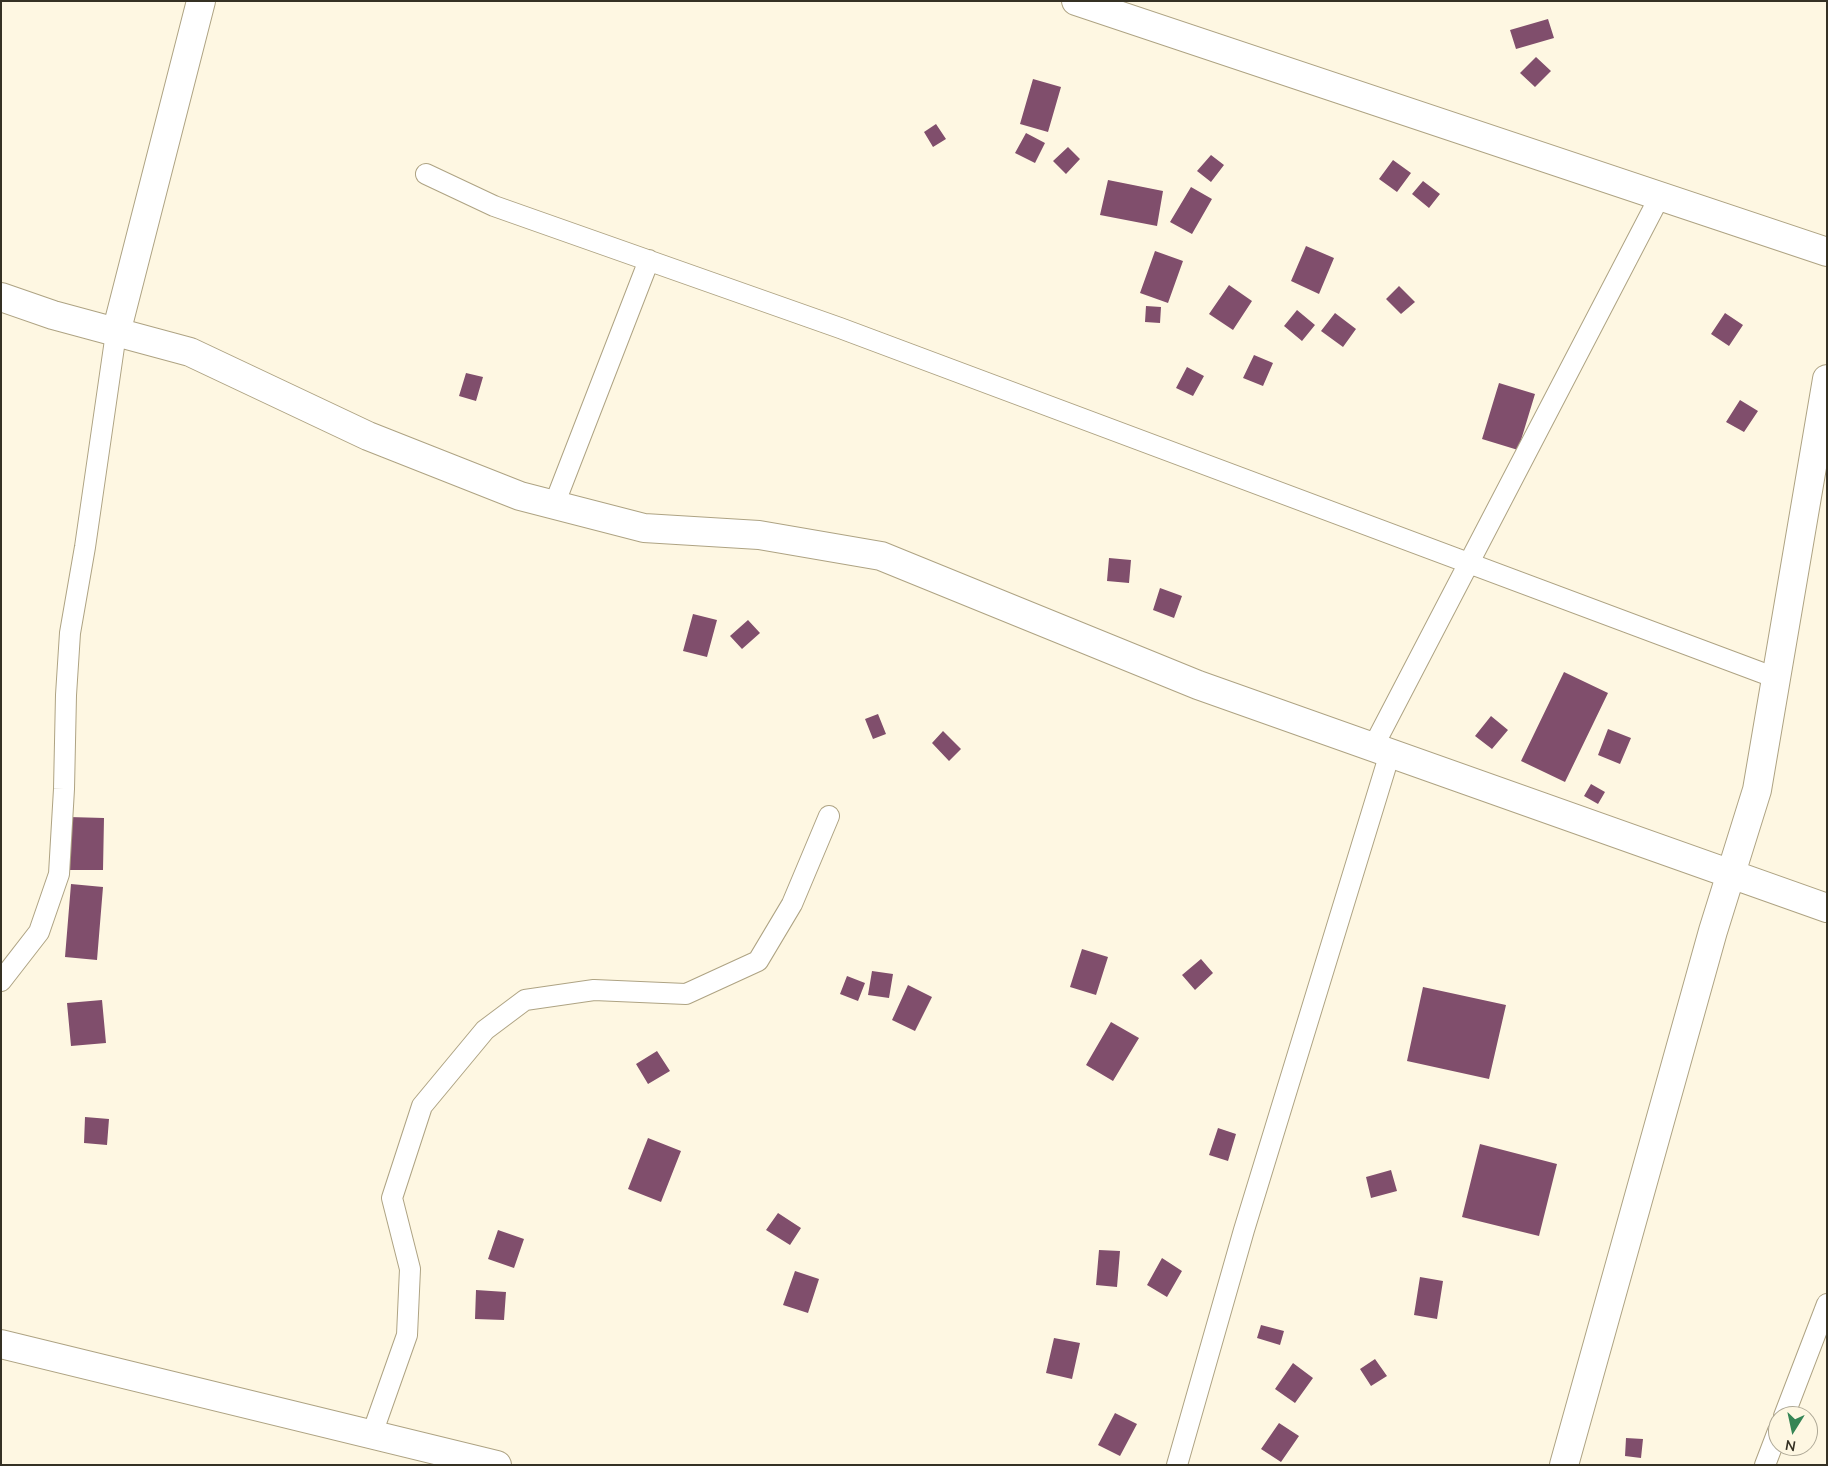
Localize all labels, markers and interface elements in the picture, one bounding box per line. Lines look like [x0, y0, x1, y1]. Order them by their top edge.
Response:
north arrow [1768, 1406, 1818, 1456]
text: N [1784, 1435, 1797, 1456]

